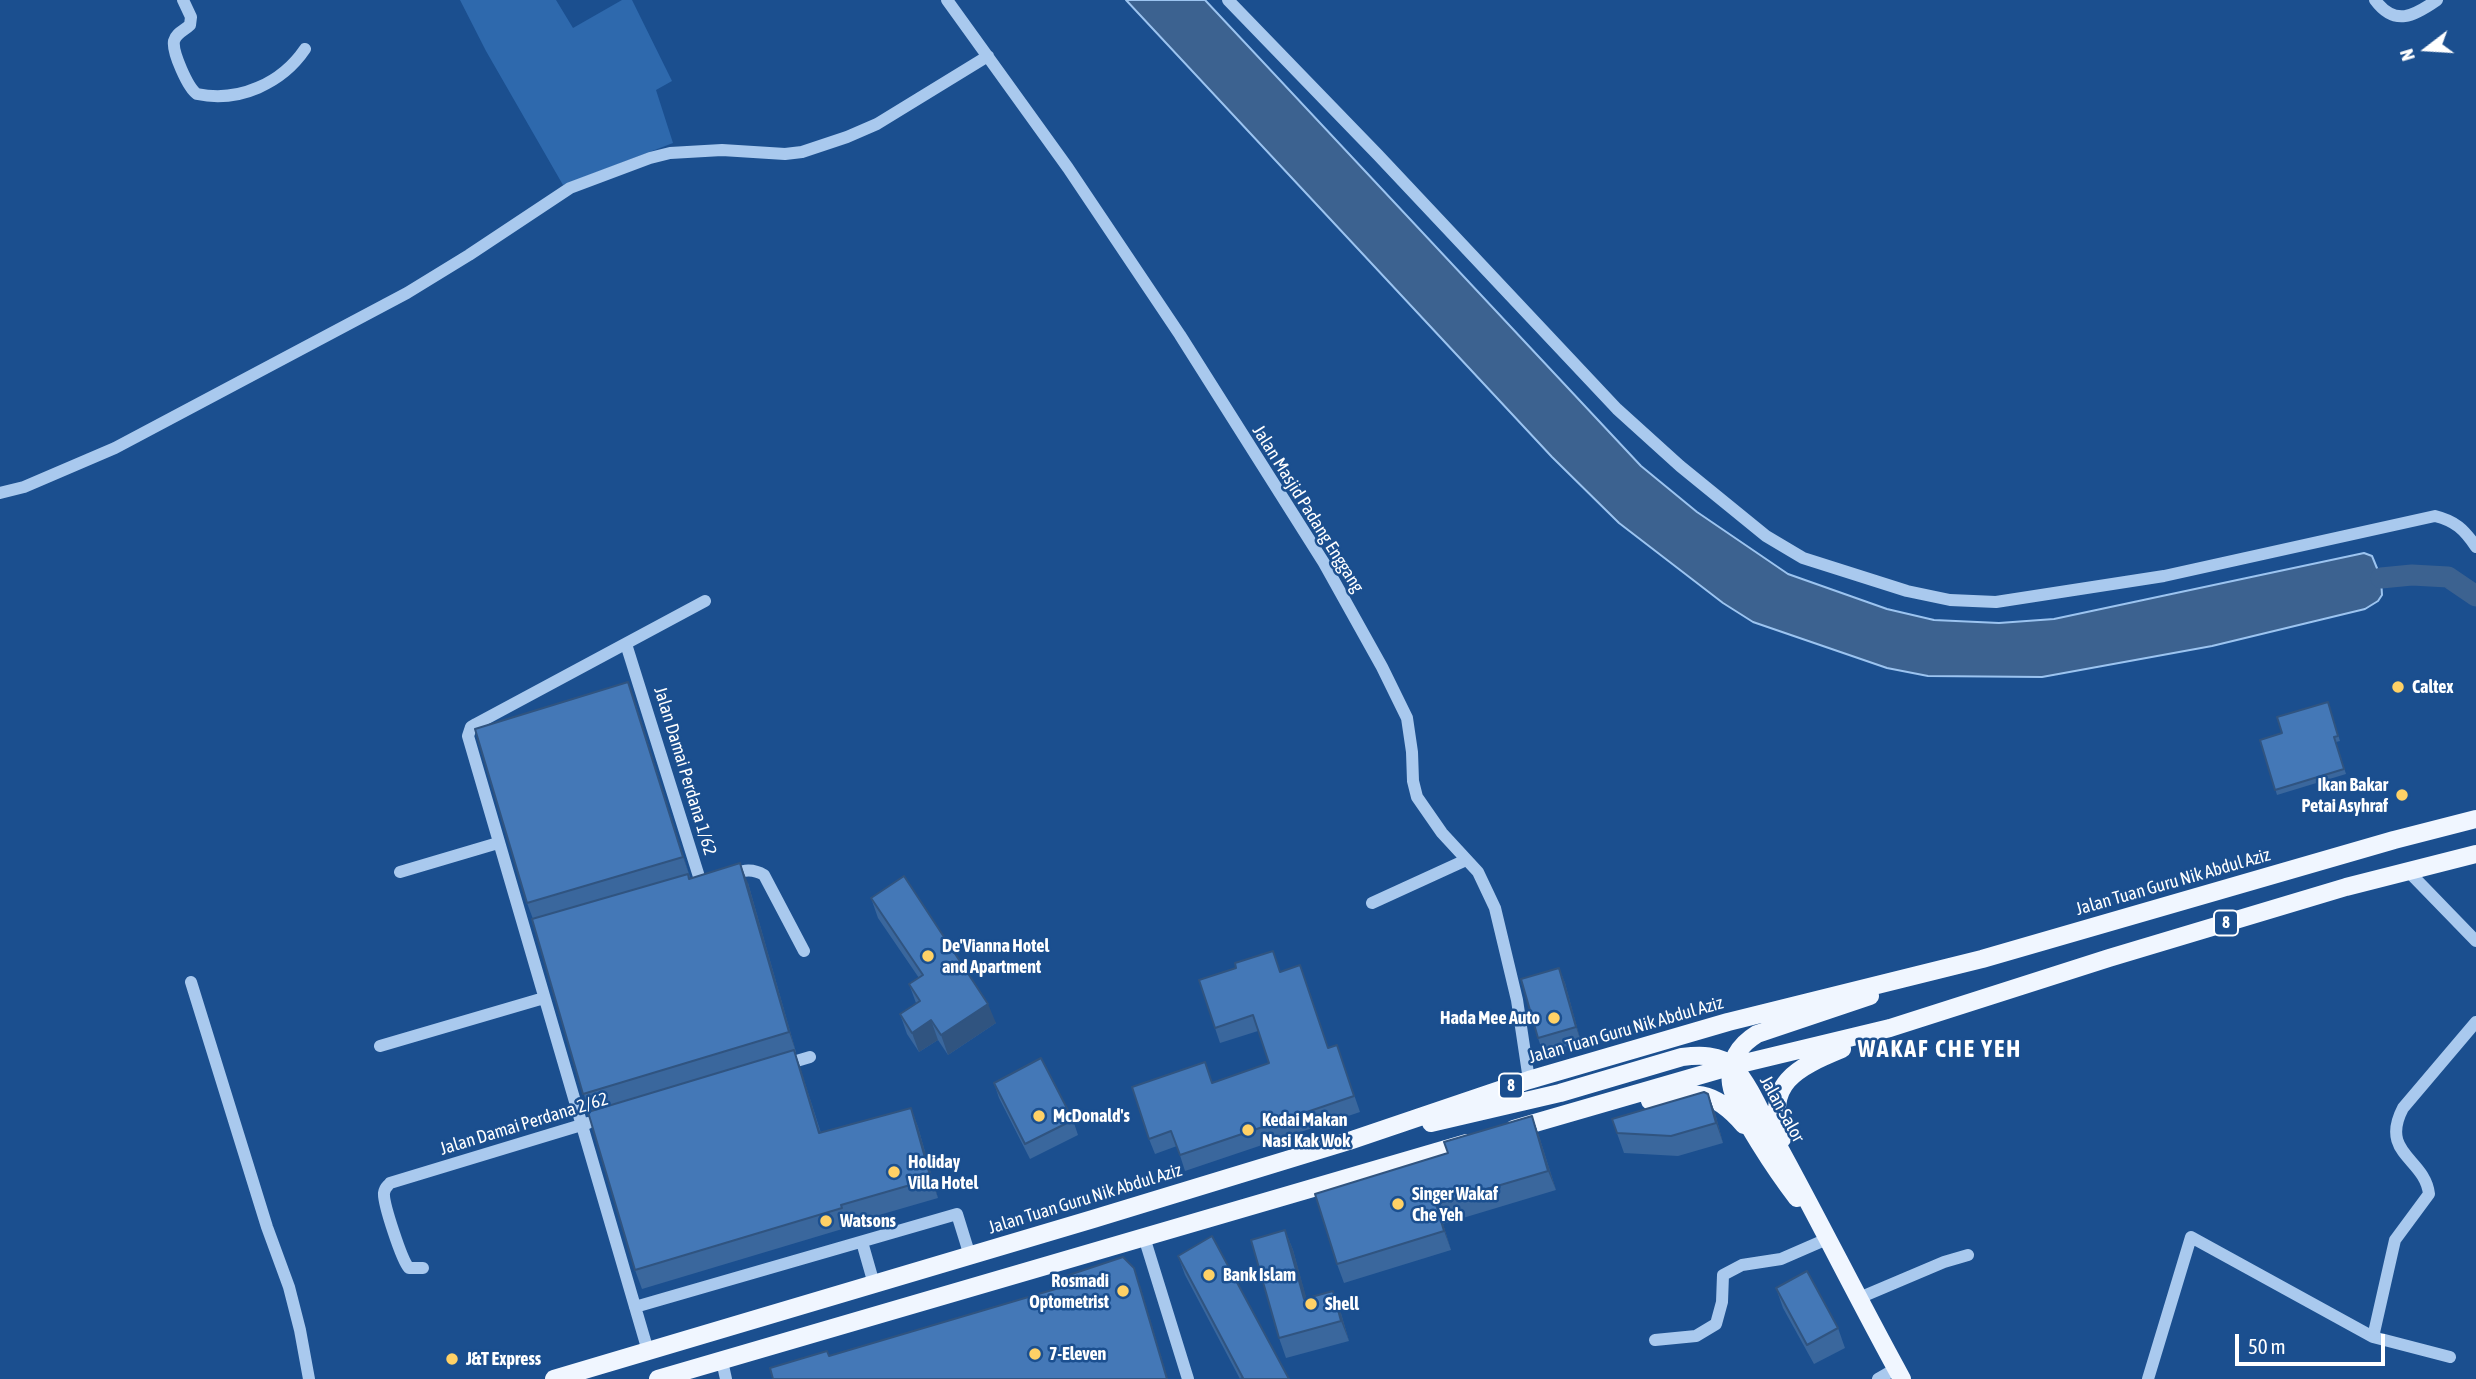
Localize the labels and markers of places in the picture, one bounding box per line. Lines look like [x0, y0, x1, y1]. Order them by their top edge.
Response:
place label: Caltex [2412, 676, 2454, 698]
marker: Caltex [2390, 679, 2406, 695]
place label: Ikan Bakar Petai Asyhraf [2301, 774, 2388, 816]
marker: Ikan Bakar Petai Asyhraf [2394, 787, 2410, 803]
place label: De'Vianna Hotel and Apartment [942, 935, 1049, 978]
marker: De'Vianna Hotel and Apartment [920, 948, 936, 964]
place label: Hada Mee Auto [1440, 1007, 1540, 1029]
marker: Hada Mee Auto [1546, 1010, 1562, 1026]
place label: McDonald's [1053, 1105, 1130, 1127]
marker: McDonald's [1031, 1108, 1047, 1124]
place label: Kedai Makan Nasi Kak Wok [1262, 1109, 1350, 1152]
marker: Kedai Makan Nasi Kak Wok [1240, 1122, 1256, 1138]
place label: Holiday Villa Hotel [908, 1151, 978, 1194]
marker: Holiday Villa Hotel [886, 1164, 902, 1180]
place label: Singer Wakaf Che Yeh [1412, 1183, 1498, 1226]
marker: Singer Wakaf Che Yeh [1390, 1196, 1406, 1212]
place label: Watsons [840, 1210, 896, 1232]
marker: Watsons [818, 1213, 834, 1229]
place label: Bank Islam [1223, 1264, 1296, 1286]
marker: Bank Islam [1201, 1267, 1217, 1283]
place label: Rosmadi Optometrist [1029, 1270, 1109, 1312]
marker: Rosmadi Optometrist [1115, 1283, 1131, 1299]
place label: Shell [1325, 1293, 1359, 1315]
marker: Shell [1303, 1296, 1319, 1312]
place label: 7-Eleven [1049, 1343, 1106, 1365]
marker: 7-Eleven [1027, 1346, 1043, 1362]
place label: J&T Express [466, 1348, 541, 1370]
marker: J&T Express [444, 1351, 460, 1367]

